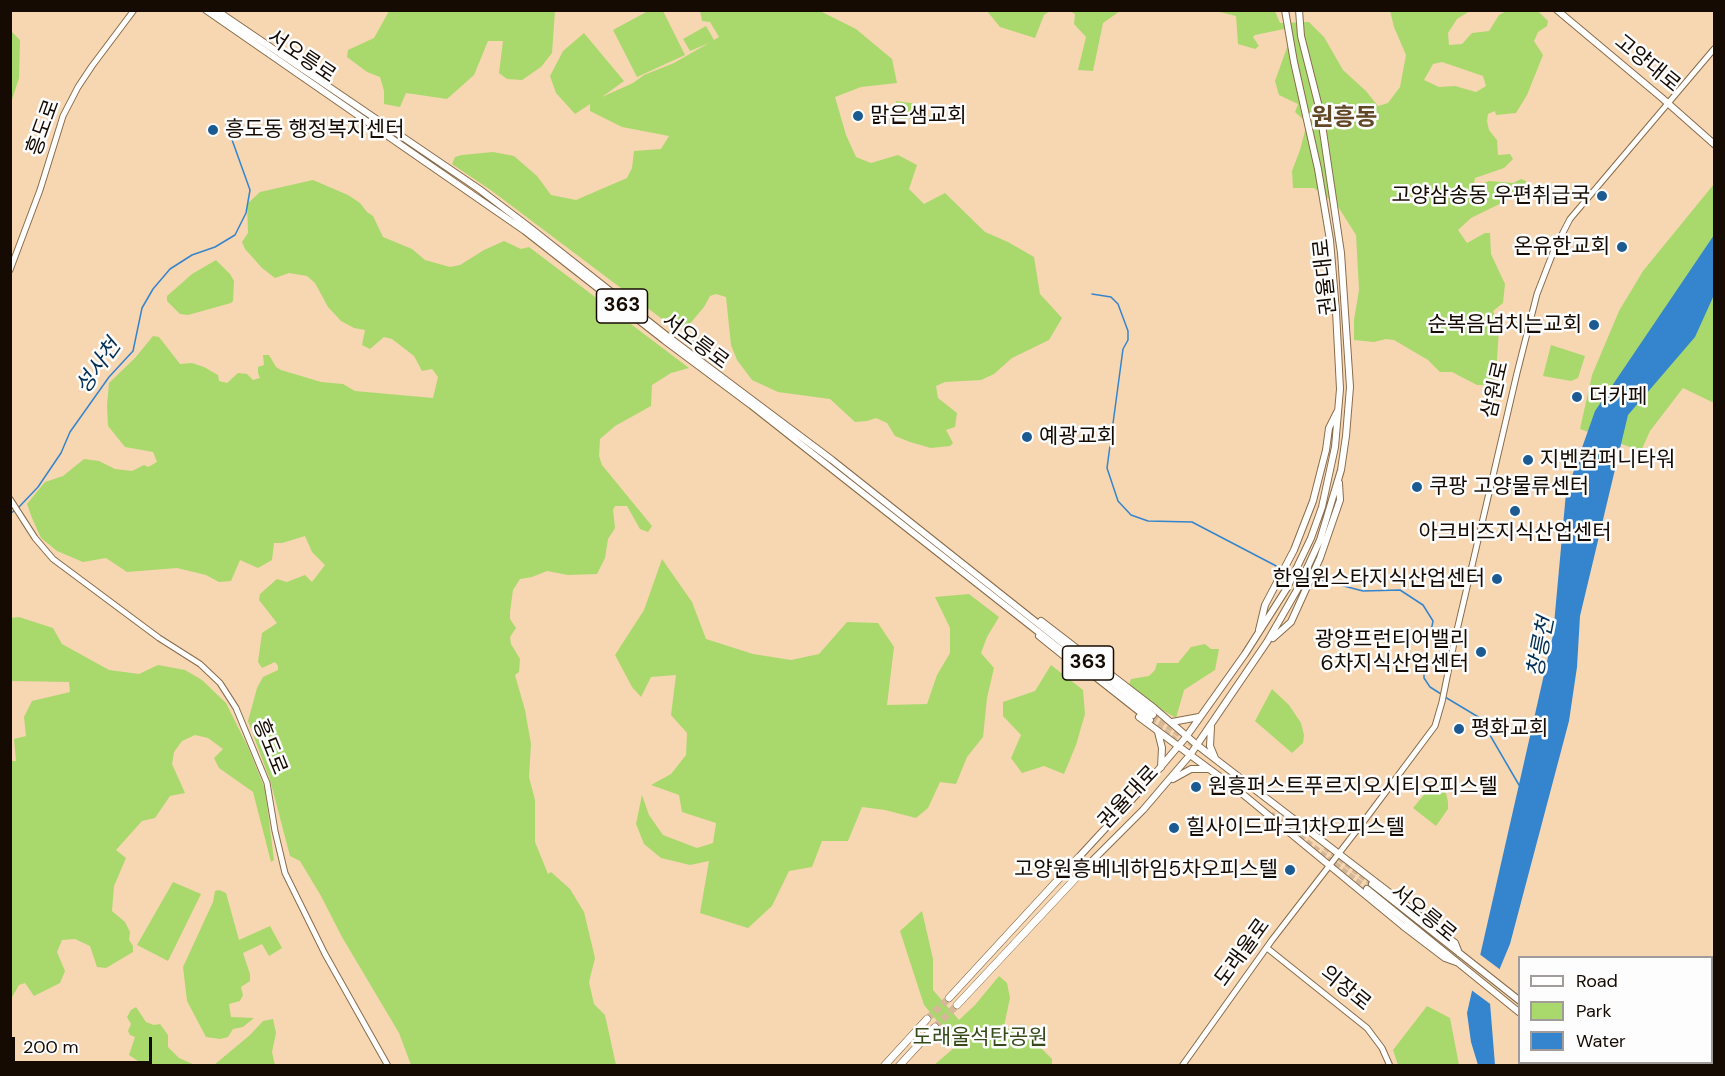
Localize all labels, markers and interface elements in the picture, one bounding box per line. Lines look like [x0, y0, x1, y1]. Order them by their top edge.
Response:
street label: 서오릉로 [262, 25, 340, 89]
street label: 고양대로 [1609, 30, 1685, 98]
street label: 흥도로 [22, 96, 66, 160]
place label: 맑은샘교회 [870, 103, 967, 129]
district label: 원흥동 [1311, 105, 1377, 133]
marker: 맑은샘교회 [851, 109, 865, 123]
place label: 흥도동 행정복지센터 [225, 117, 404, 143]
marker: 흥도동 행정복지센터 [206, 123, 220, 137]
place label: 고양삼송동 우편취급국 [1391, 183, 1590, 209]
marker: 고양삼송동 우편취급국 [1595, 189, 1609, 203]
place label: 온유한교회 [1513, 234, 1610, 260]
street label: 권율대로 [1309, 237, 1343, 317]
marker: 온유한교회 [1615, 240, 1629, 254]
road number: 363 [596, 289, 648, 323]
street label: 서오릉로 [657, 309, 733, 375]
place label: 순복음넘치는교회 [1427, 312, 1582, 338]
marker: 순복음넘치는교회 [1587, 318, 1601, 332]
water label: 성사천 [71, 335, 127, 399]
street label: 삼원로 [1477, 359, 1515, 421]
place label: 더카페 [1589, 384, 1647, 410]
marker: 더카페 [1570, 390, 1584, 404]
place label: 예광교회 [1039, 424, 1116, 450]
marker: 예광교회 [1020, 430, 1034, 444]
place label: 지벤컴퍼니타워 [1540, 447, 1675, 473]
marker: 지벤컴퍼니타워 [1521, 453, 1535, 467]
place label: 쿠팡 고양물류센터 [1429, 474, 1589, 500]
marker: 쿠팡 고양물류센터 [1410, 480, 1424, 494]
marker: 아크비즈지식산업센터 [1508, 504, 1522, 518]
place label: 아크비즈지식산업센터 [1418, 520, 1612, 546]
place label: 한일윈스타지식산업센터 [1272, 566, 1485, 592]
marker: 한일윈스타지식산업센터 [1490, 572, 1504, 586]
water label: 창릉천 [1523, 615, 1561, 679]
place label: 광양프런티어밸리 6차지식산업센터 [1314, 627, 1469, 677]
marker: 광양프런티어밸리 6차지식산업센터 [1474, 645, 1488, 659]
road number: 363 [1062, 646, 1114, 680]
street label: 흥도로 [246, 715, 292, 779]
place label: 평화교회 [1471, 716, 1548, 742]
marker: 평화교회 [1452, 722, 1466, 736]
street label: 권율대로 [1093, 761, 1165, 835]
place label: 원흥퍼스트푸르지오시티오피스텔 [1208, 774, 1498, 800]
marker: 원흥퍼스트푸르지오시티오피스텔 [1189, 780, 1203, 794]
place label: 힐사이드파크1차오피스텔 [1186, 815, 1405, 841]
marker: 힐사이드파크1차오피스텔 [1167, 821, 1181, 835]
place label: 고양원흥베네하임5차오피스텔 [1014, 857, 1278, 883]
marker: 고양원흥베네하임5차오피스텔 [1283, 863, 1297, 877]
street label: 서오릉로 [1385, 880, 1461, 948]
street label: 도래울로 [1210, 914, 1276, 992]
legend [1518, 956, 1713, 1064]
street label: 의장로 [1315, 961, 1375, 1017]
text: Road [1576, 969, 1618, 993]
text: Park [1576, 999, 1612, 1023]
scale bar [15, 1025, 154, 1063]
park label: 도래울석탄공원 [912, 1025, 1048, 1051]
text: Water [1576, 1029, 1626, 1053]
text: 200 m [23, 1035, 79, 1059]

